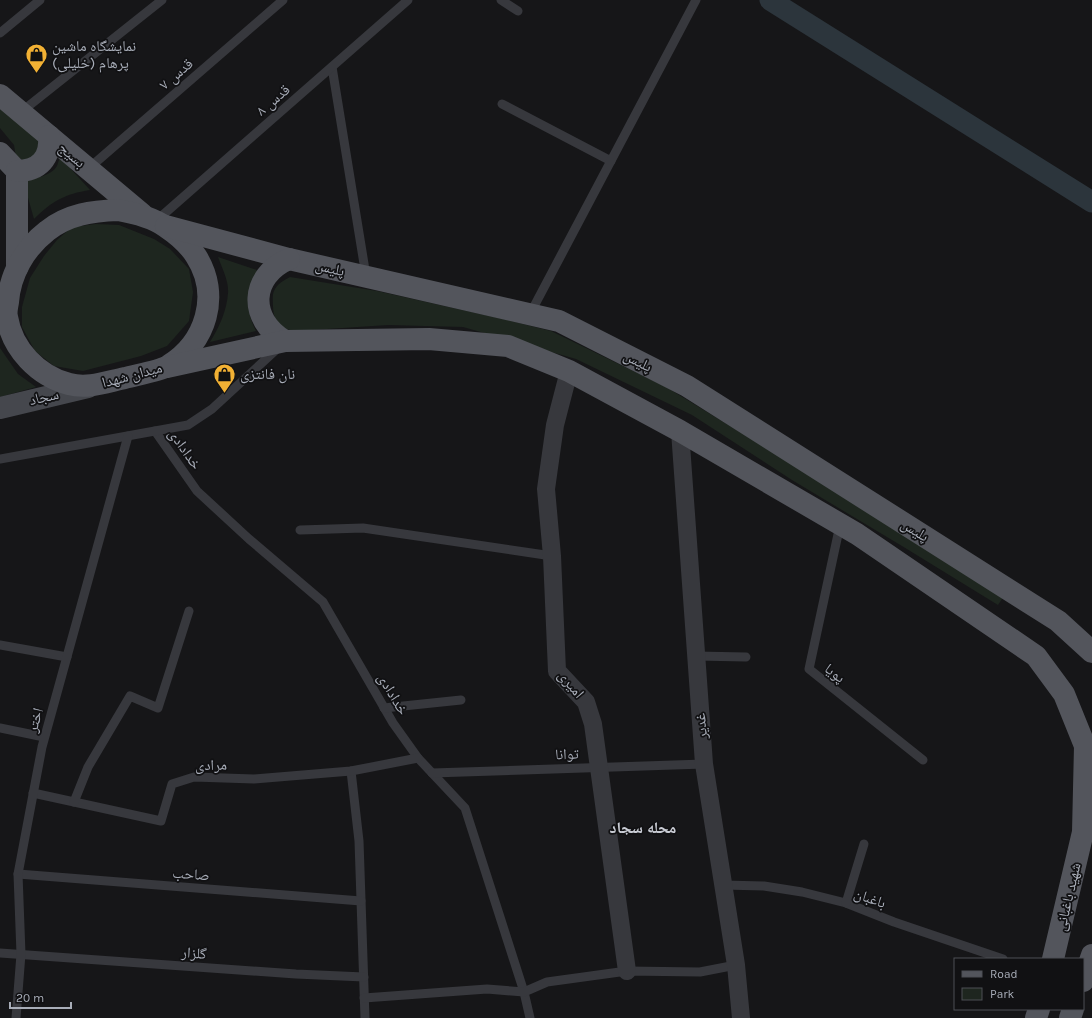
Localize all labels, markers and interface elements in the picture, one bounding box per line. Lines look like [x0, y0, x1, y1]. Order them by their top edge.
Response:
place label: نمایشگاه ماشین پرهام (خلیلی) [52, 37, 136, 73]
shop icon: نمایشگاه ماشین پرهام (خلیلی) [24, 42, 50, 75]
street label: قدس ۷ [155, 54, 197, 94]
street label: قدس ۸ [252, 80, 294, 120]
street label: بسیج [54, 139, 89, 172]
street label: پلیس [313, 256, 346, 281]
street label: پلیس [620, 346, 655, 377]
street label: میدان شهدا [100, 358, 164, 393]
shop icon: نان فانتزی [212, 361, 238, 394]
place label: نان فانتزی [240, 365, 295, 384]
street label: سجاد [27, 385, 61, 409]
street label: خدادادی [164, 425, 206, 474]
street label: پلیس [897, 515, 932, 546]
street label: پویا [821, 659, 849, 687]
street label: امیری [553, 666, 588, 702]
street label: خدادادی [373, 670, 413, 719]
street label: اختر [23, 706, 47, 735]
street label: غدیر [691, 712, 711, 741]
street label: توانا [555, 745, 580, 763]
street label: مرادی [195, 756, 227, 775]
district label: محله سجاد [610, 818, 676, 837]
street label: شهید باغبانی [1051, 861, 1086, 933]
street label: صاحب [172, 864, 210, 884]
street label: باغبان [851, 884, 888, 913]
street label: گلزار [180, 943, 208, 963]
legend [954, 958, 1084, 1010]
text: Road [990, 967, 1018, 981]
scale bar [10, 984, 71, 1010]
text: Park [990, 987, 1015, 1001]
text: 20 m [16, 991, 44, 1005]

